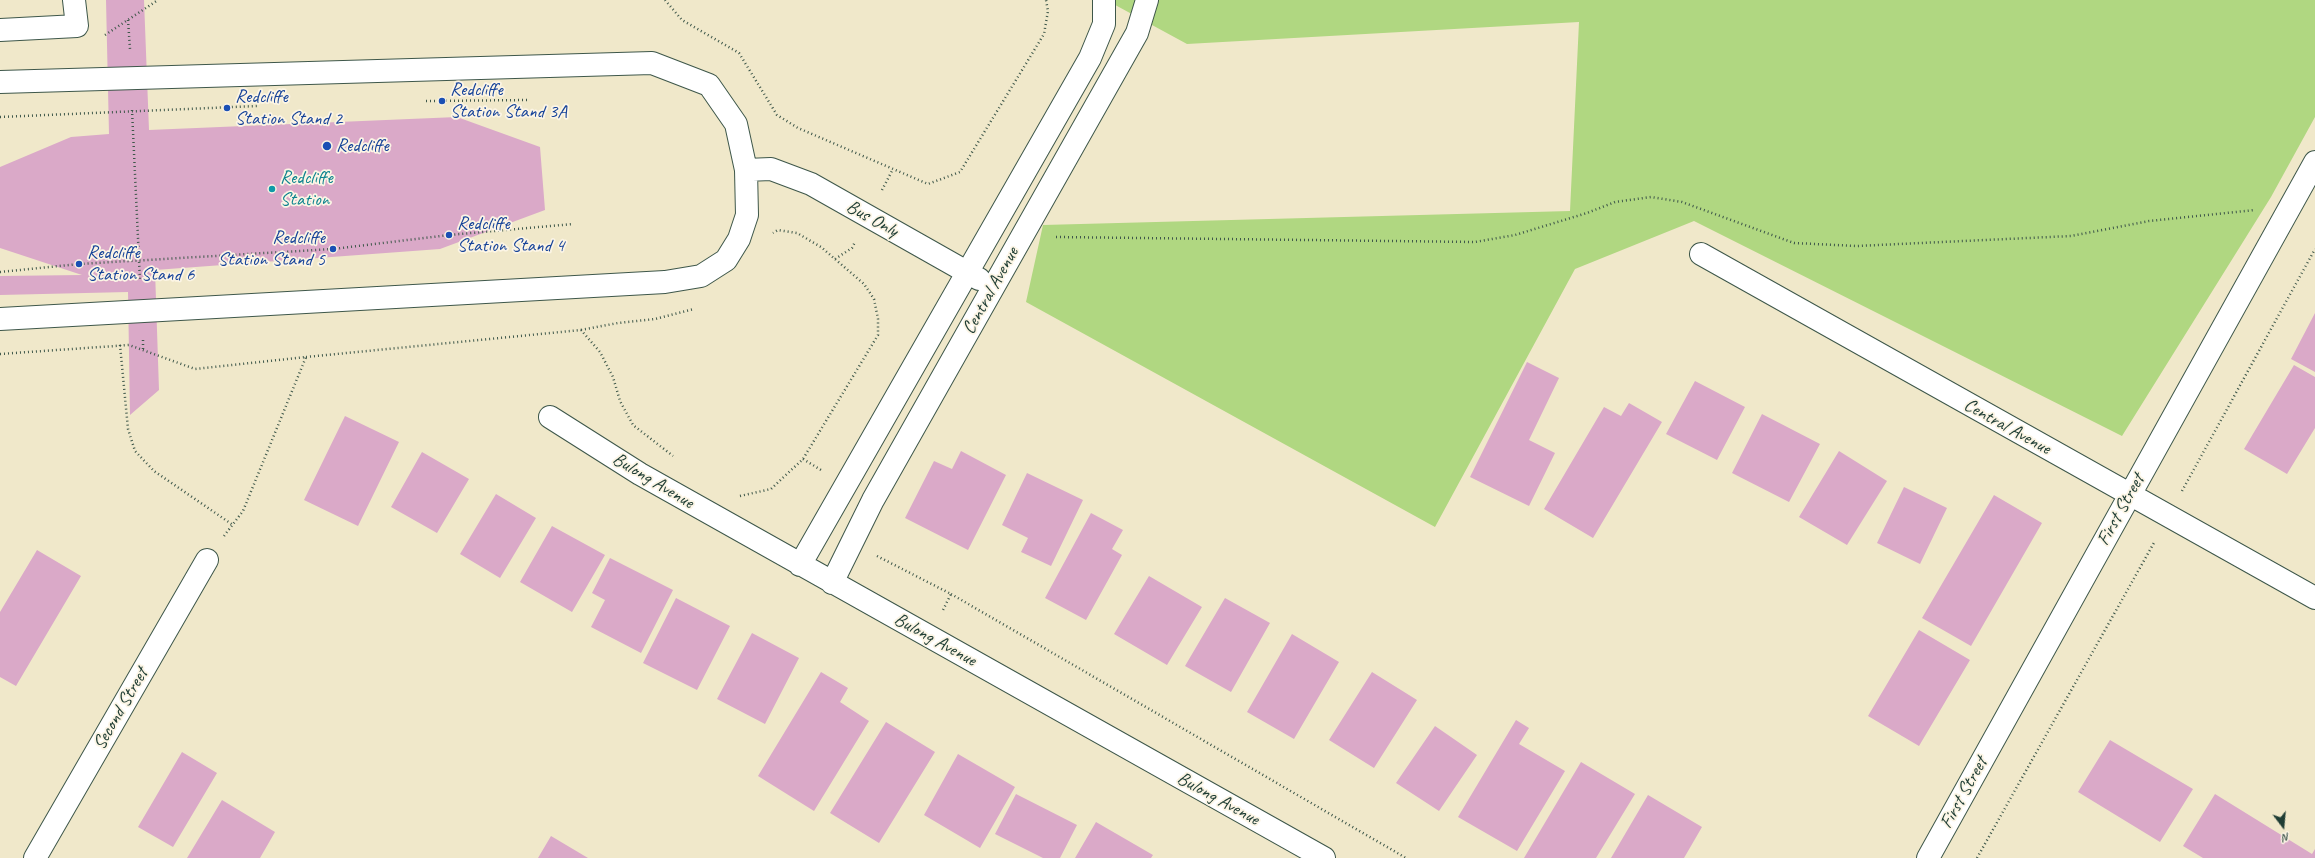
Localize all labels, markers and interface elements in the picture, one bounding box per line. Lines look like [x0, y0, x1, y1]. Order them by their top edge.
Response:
place label: Redcliffe Station Stand 3A [450, 79, 567, 123]
place label: Redcliffe Station Stand 2 [235, 86, 342, 130]
marker: Redcliffe Station Stand 3A [437, 96, 447, 106]
marker: Redcliffe Station Stand 2 [222, 103, 232, 113]
place label: Redcliffe [336, 135, 389, 157]
marker: Redcliffe [321, 140, 333, 152]
place label: Redcliffe Station [280, 167, 333, 211]
marker: Redcliffe Station [267, 184, 277, 194]
street label: Bus Only [842, 196, 902, 242]
place label: Redcliffe Station Stand 4 [457, 213, 564, 257]
place label: Redcliffe Station Stand 5 [218, 227, 325, 271]
marker: Redcliffe Station Stand 4 [444, 230, 454, 240]
place label: Redcliffe Station Stand 6 [87, 242, 194, 286]
marker: Redcliffe Station Stand 5 [328, 244, 338, 254]
street label: Central Avenue [958, 244, 1024, 338]
marker: Redcliffe Station Stand 6 [74, 259, 84, 269]
street label: Central Avenue [1960, 394, 2054, 460]
street label: Bulong Avenue [608, 448, 698, 514]
street label: First Street [2092, 470, 2150, 550]
street label: Bulong Avenue [890, 608, 980, 672]
street label: Second Street [89, 664, 153, 754]
street label: First Street [1935, 753, 1993, 833]
street label: Bulong Avenue [1173, 767, 1263, 831]
north arrow [2263, 806, 2303, 846]
text: N [2281, 830, 2292, 845]

